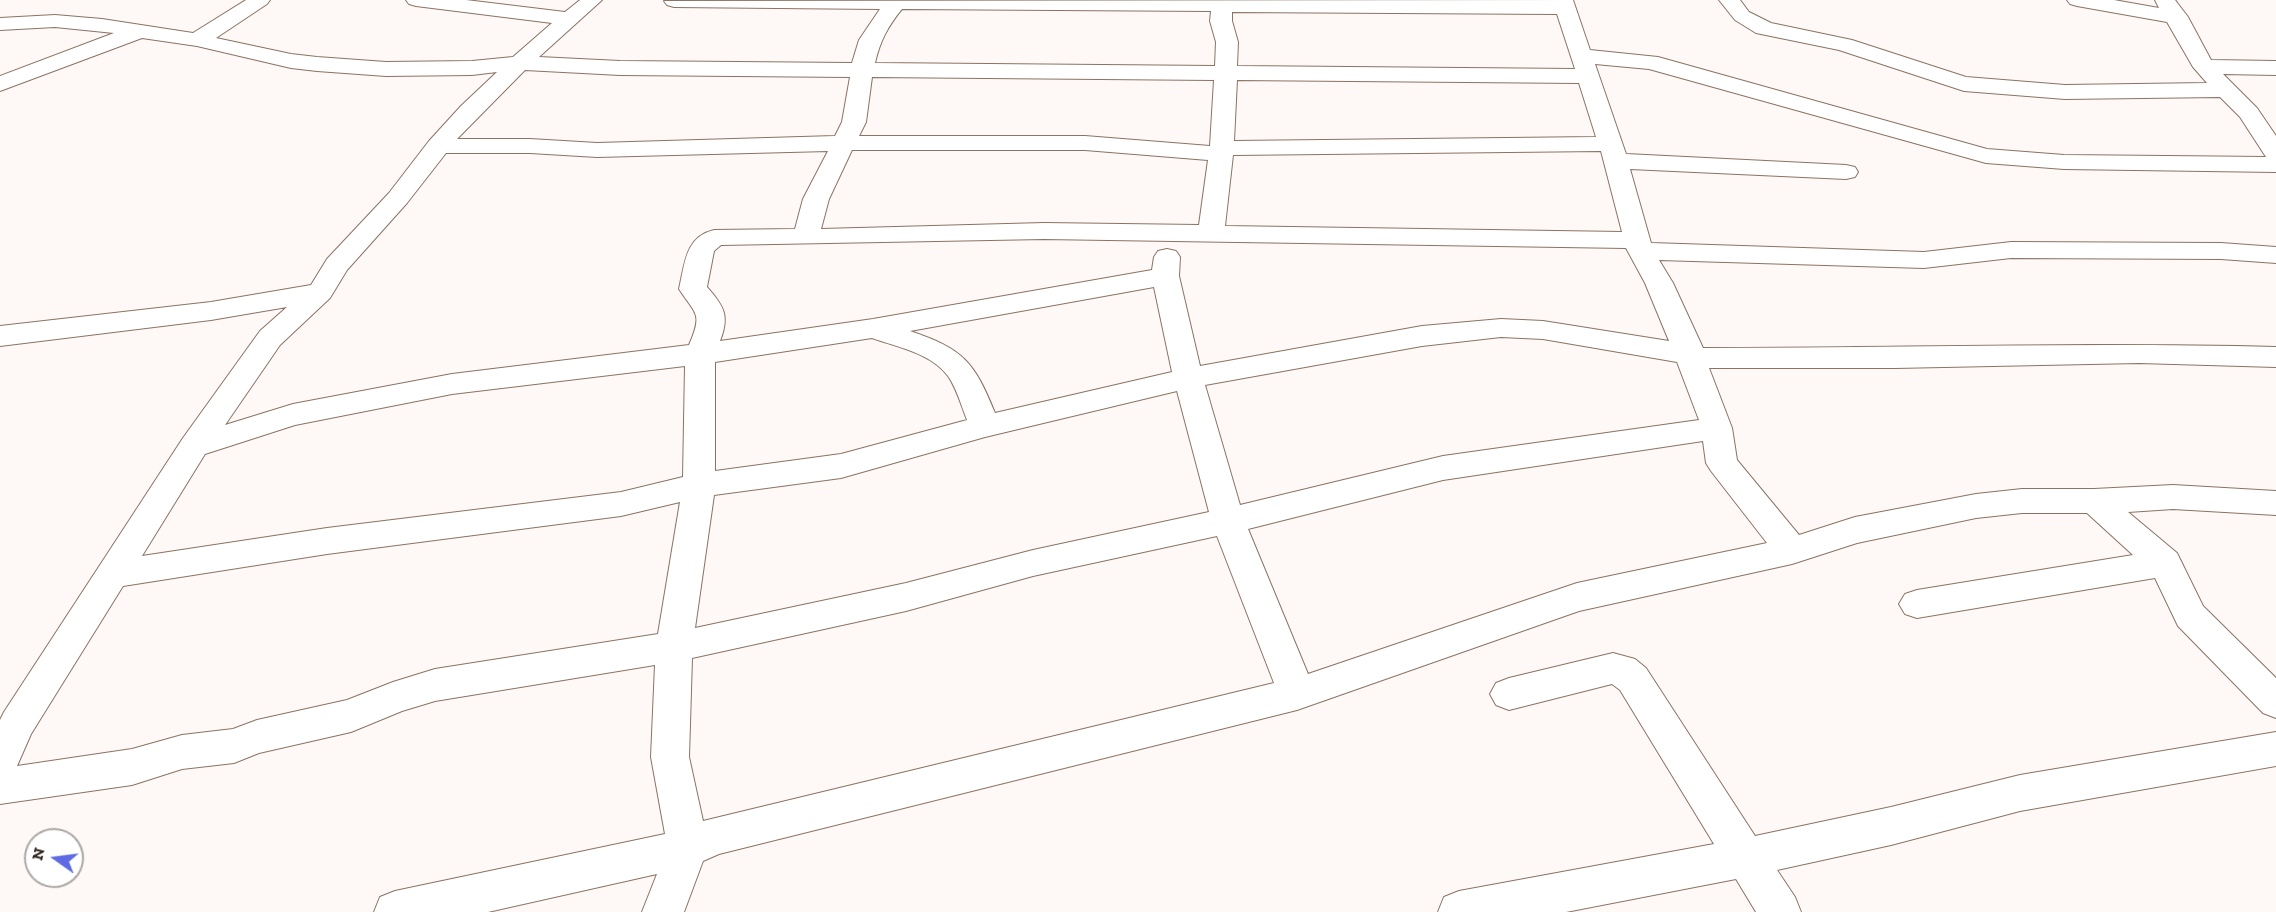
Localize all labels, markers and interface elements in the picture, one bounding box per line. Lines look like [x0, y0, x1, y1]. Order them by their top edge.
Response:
north arrow [24, 828, 84, 888]
text: N [27, 846, 49, 862]

